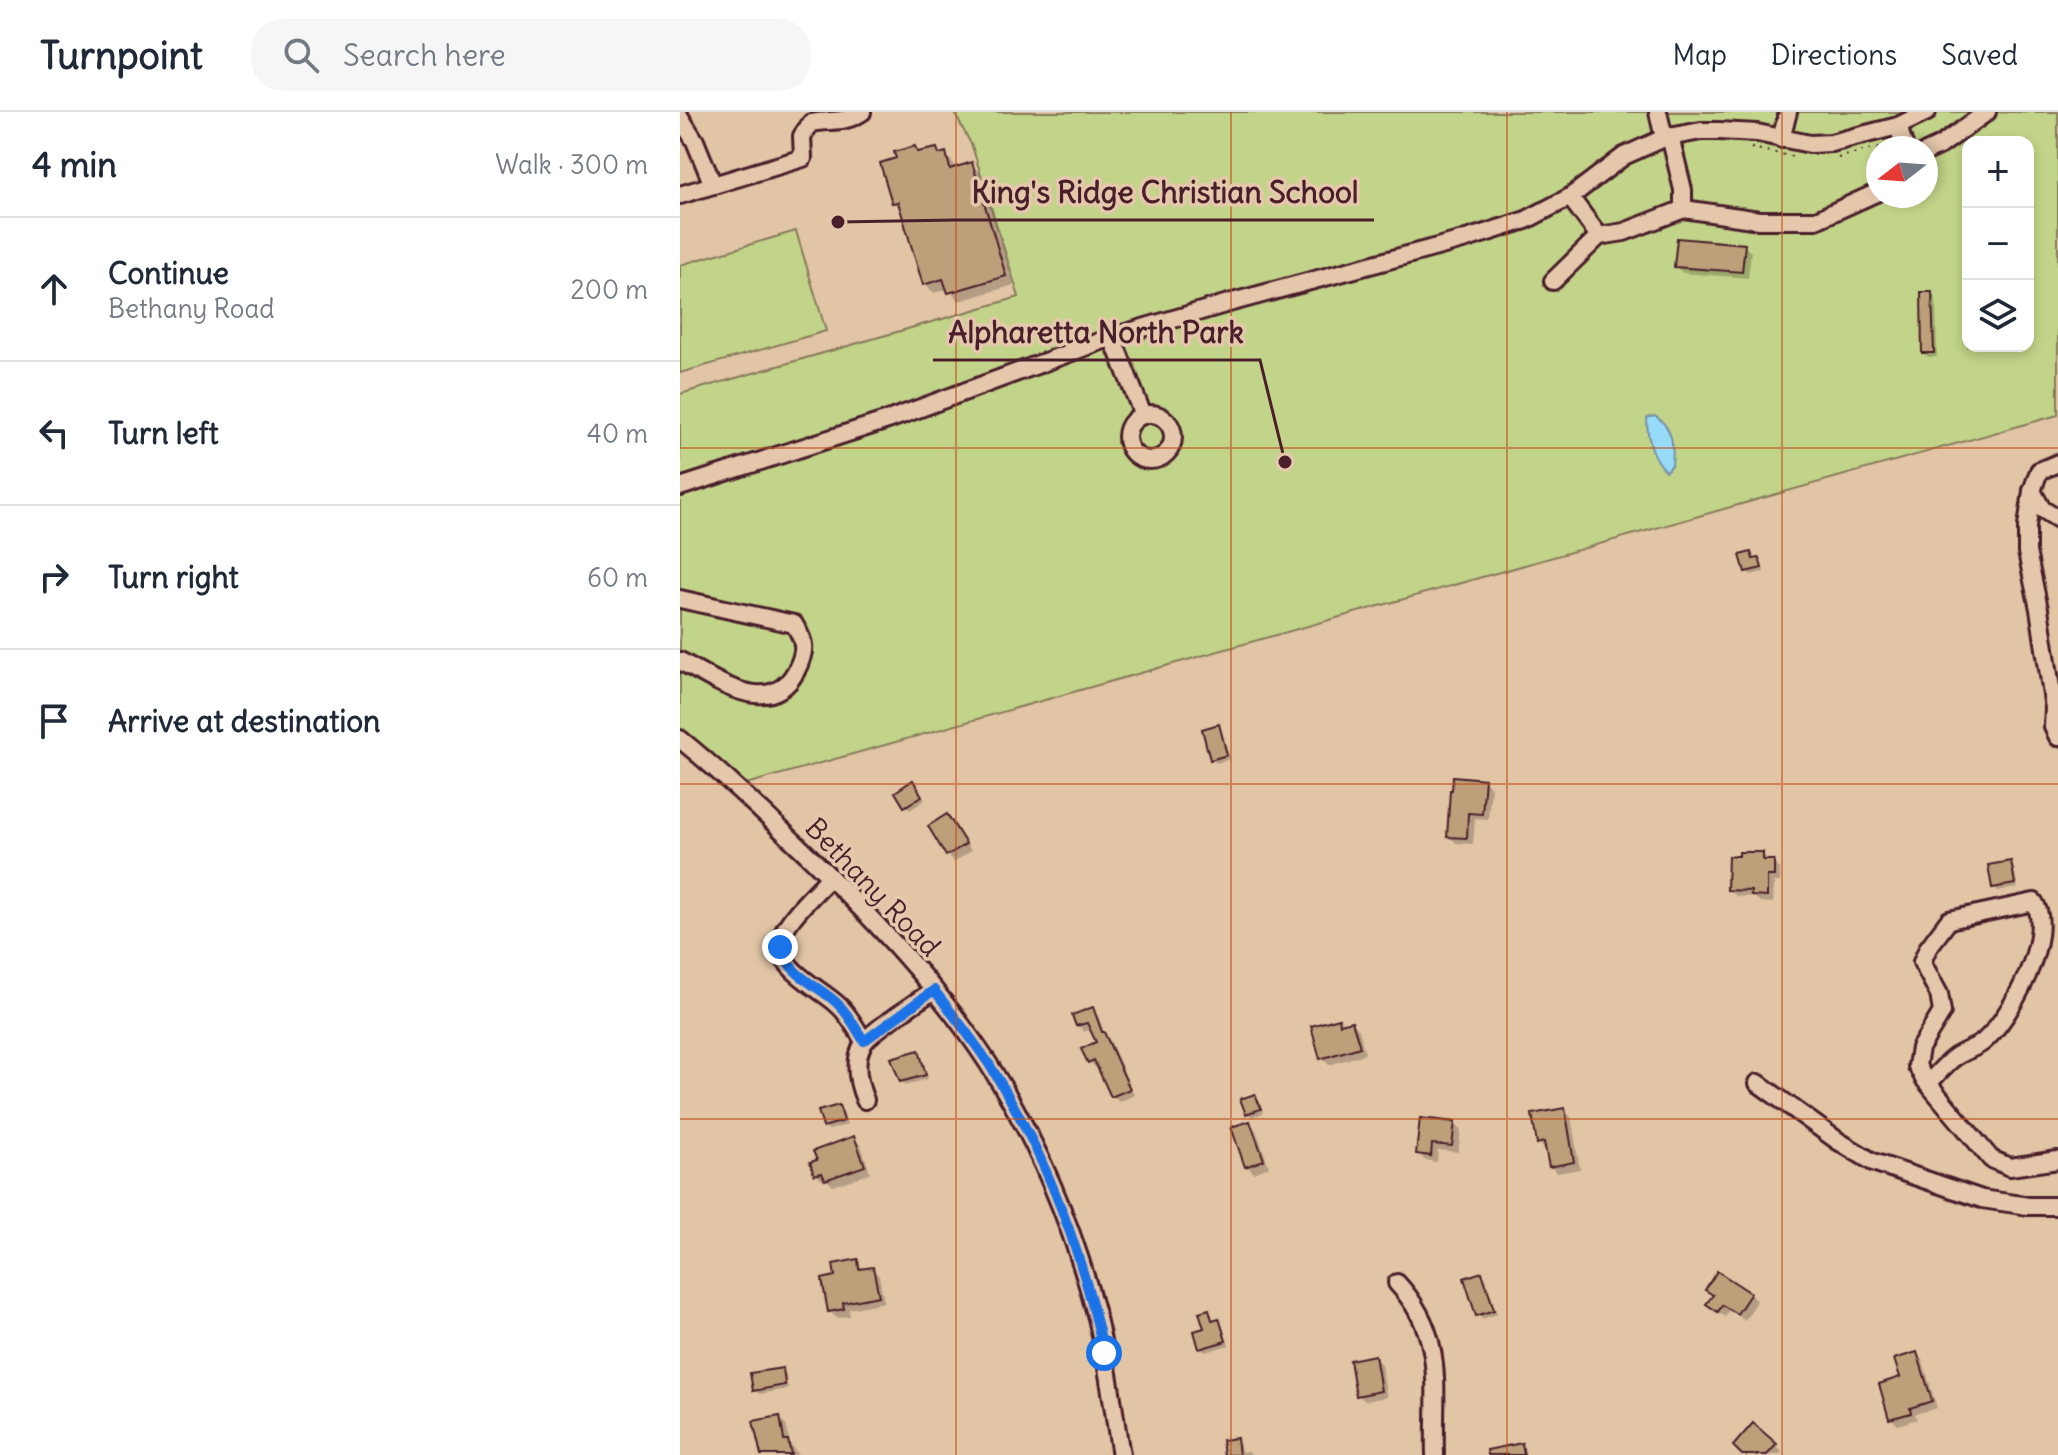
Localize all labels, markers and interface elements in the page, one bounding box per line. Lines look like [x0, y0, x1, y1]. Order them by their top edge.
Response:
search box [251, 19, 811, 91]
text: Turnpoint [40, 32, 203, 79]
icon: search [279, 33, 323, 77]
text: Search here [343, 36, 506, 74]
text: Map [1672, 37, 1727, 73]
text: Directions [1771, 37, 1897, 73]
text: Saved [1941, 37, 2018, 73]
north arrow [1866, 136, 1938, 208]
map controls [1962, 136, 2034, 352]
button: + [1962, 136, 2034, 208]
text: 4 min [32, 143, 117, 186]
text: Walk · 300 m [495, 148, 648, 181]
callout: King's Ridge Christian School [955, 166, 1374, 220]
text: King's Ridge Christian School [971, 173, 1359, 211]
button: − [1962, 208, 2034, 280]
text: Continue [108, 254, 229, 292]
icon: ahead [32, 267, 76, 311]
text: 200 m [571, 273, 648, 306]
button: layers [1962, 280, 2034, 352]
text: Bethany Road [108, 292, 275, 325]
callout: Alpharetta North Park [933, 306, 1260, 360]
text: Alpharetta North Park [948, 313, 1244, 351]
icon: left [32, 411, 76, 455]
text: Turn left [108, 414, 219, 452]
text: 40 m [587, 417, 648, 450]
icon: right [32, 555, 76, 599]
text: Turn right [108, 558, 239, 596]
text: 60 m [587, 561, 648, 594]
icon: arrive [32, 699, 76, 743]
text: Arrive at destination [108, 702, 380, 740]
street label: Bethany Road [798, 810, 948, 964]
route end [762, 929, 798, 965]
route start [1086, 1335, 1122, 1371]

